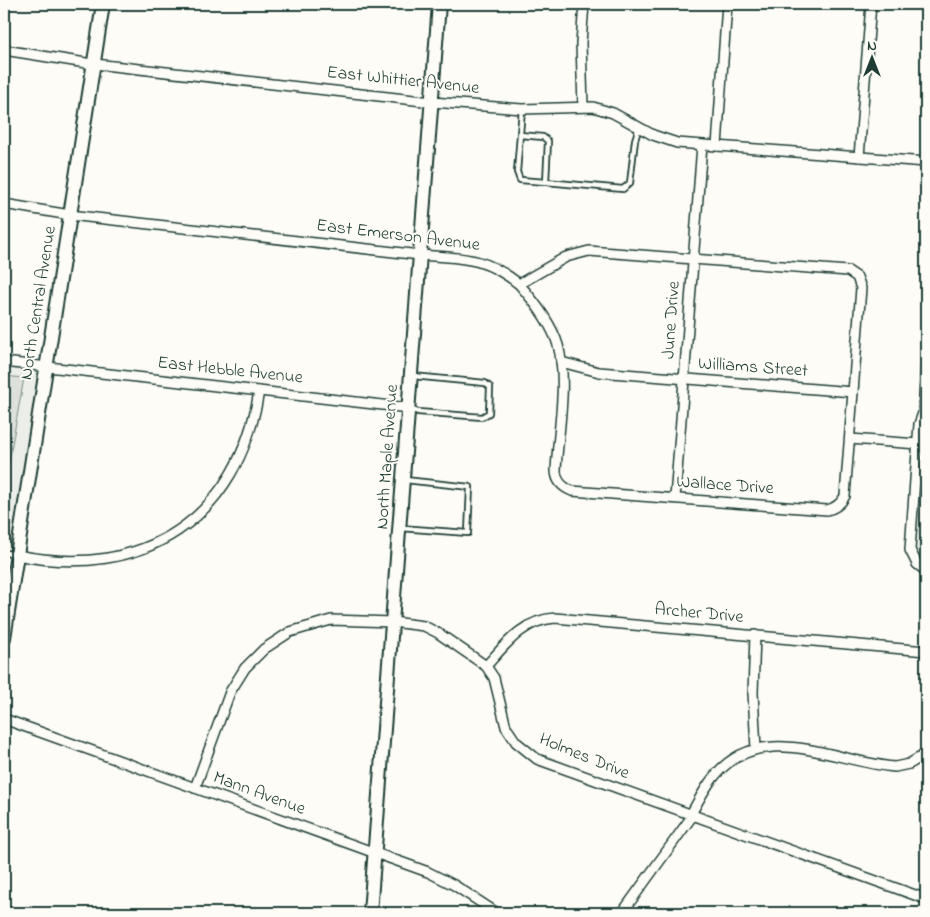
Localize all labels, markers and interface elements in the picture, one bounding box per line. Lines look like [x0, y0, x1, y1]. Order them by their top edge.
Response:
north arrow [848, 32, 898, 82]
text: N [867, 36, 877, 57]
street label: East Whittier Avenue [325, 60, 482, 102]
street label: East Emerson Avenue [315, 213, 482, 259]
street label: North Central Avenue [14, 223, 64, 382]
street label: June Drive [656, 279, 688, 360]
street label: East Hebble Avenue [156, 350, 305, 392]
street label: Williams Street [697, 351, 809, 385]
street label: North Maple Avenue [370, 383, 406, 530]
street label: Wallace Drive [675, 470, 776, 502]
street label: Archer Drive [654, 597, 745, 631]
street label: Holmes Drive [535, 727, 634, 787]
street label: Mann Avenue [209, 765, 310, 823]

